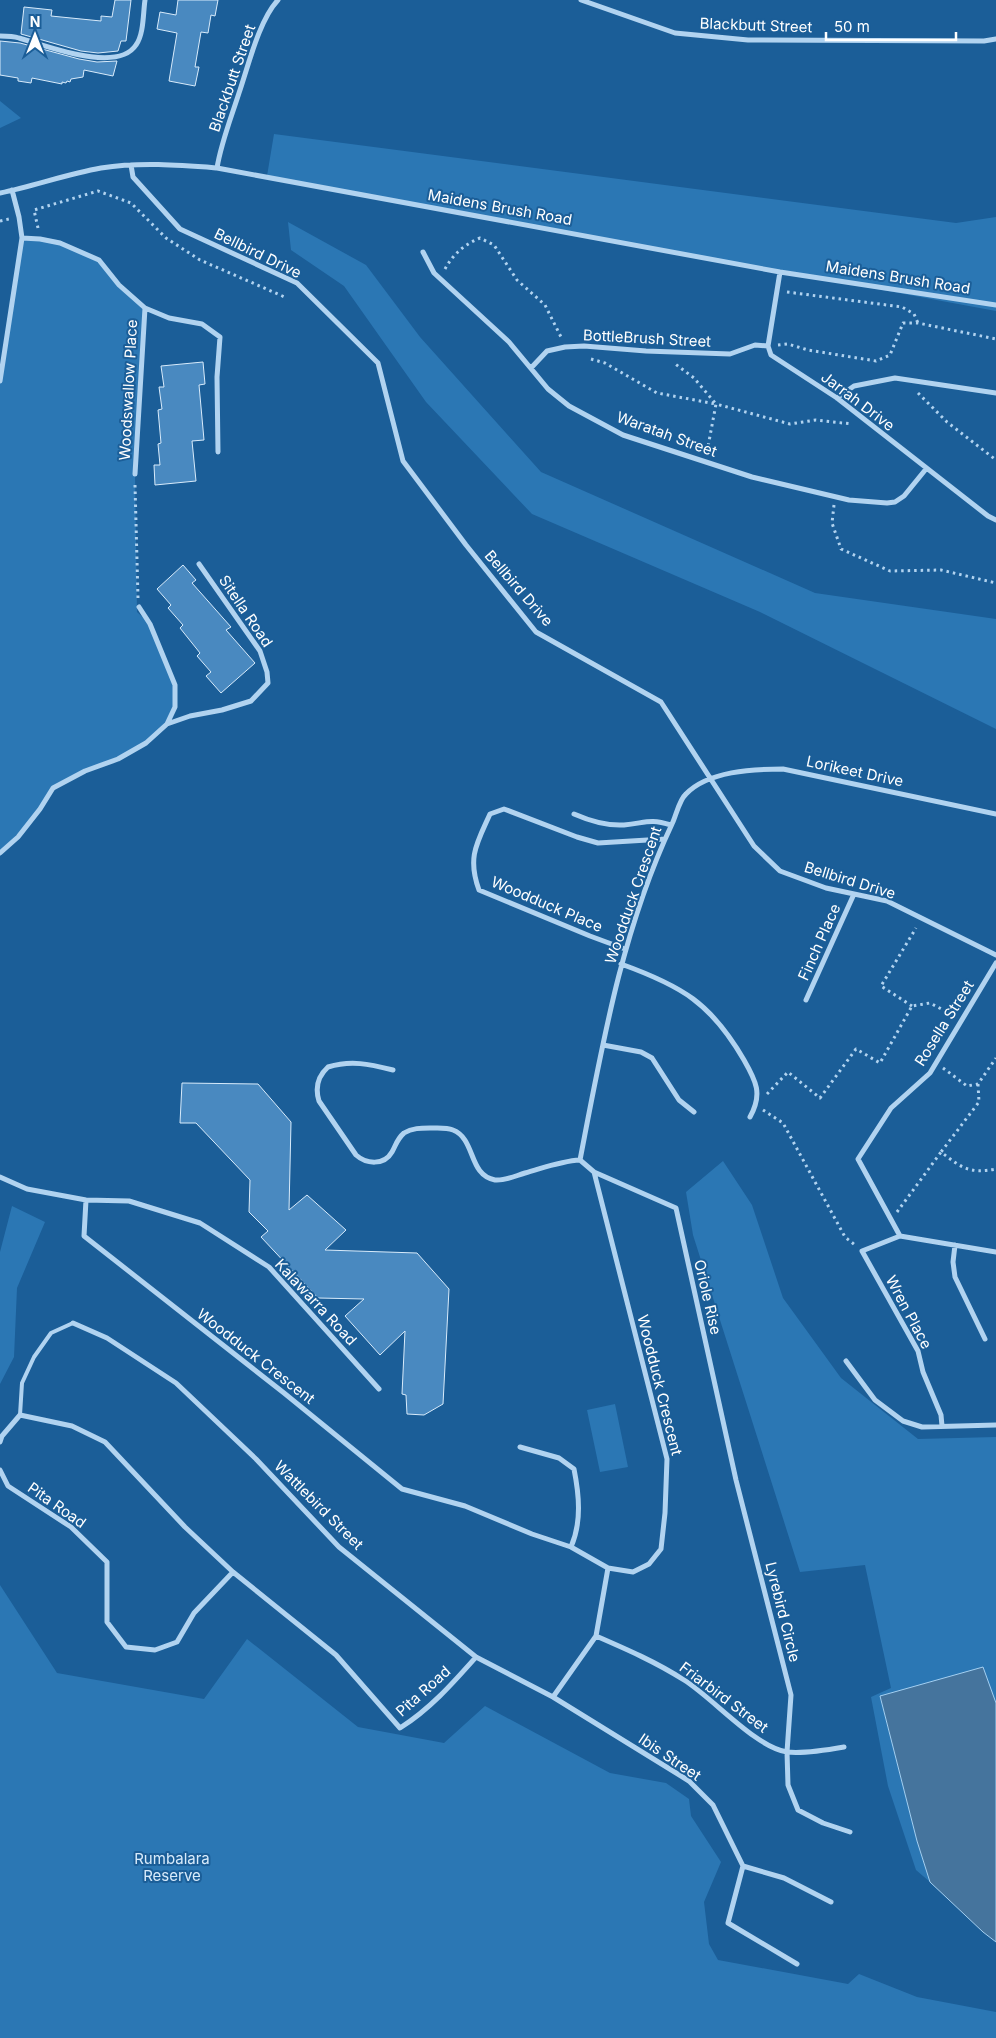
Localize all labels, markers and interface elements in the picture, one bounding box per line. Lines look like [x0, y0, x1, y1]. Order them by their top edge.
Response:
north arrow [10, 10, 60, 60]
scale bar [826, 10, 956, 42]
text: N [30, 13, 40, 30]
street label: Blackbutt Street [699, 14, 813, 36]
text: 50 m [834, 17, 870, 36]
street label: Blackbutt Street [205, 22, 259, 134]
street label: Maidens Brush Road [426, 185, 574, 229]
street label: Bellbird Drive [211, 224, 305, 282]
street label: Maidens Brush Road [824, 256, 972, 298]
street label: Woodswallow Place [115, 319, 141, 461]
street label: BottleBrush Street [582, 325, 712, 351]
street label: Jarrah Drive [817, 367, 899, 435]
street label: Waratah Street [614, 407, 720, 461]
street label: Bellbird Drive [481, 546, 557, 630]
street label: Sitella Road [215, 571, 277, 651]
street label: Lorikeet Drive [805, 751, 905, 791]
street label: Woodduck Crescent [601, 824, 666, 966]
street label: Bellbird Drive [802, 857, 898, 903]
street label: Woodduck Place [488, 872, 606, 936]
street label: Finch Place [794, 901, 844, 983]
street label: Rosella Street [910, 977, 978, 1069]
street label: Kalawarra Road [271, 1255, 361, 1349]
street label: Oriole Rise [690, 1258, 726, 1336]
street label: Wren Place [882, 1272, 936, 1352]
street label: Woodduck Crescent [193, 1304, 319, 1408]
street label: Woodduck Crescent [633, 1313, 687, 1457]
street label: Wattlebird Street [270, 1456, 368, 1554]
street label: Pita Road [24, 1478, 90, 1532]
street label: Lyrebird Circle [761, 1560, 805, 1664]
street label: Friarbird Street [676, 1657, 772, 1737]
street label: Pita Road [392, 1662, 454, 1720]
street label: Ibis Street [635, 1729, 705, 1785]
park label: Rumbalara Reserve [134, 1849, 210, 1885]

